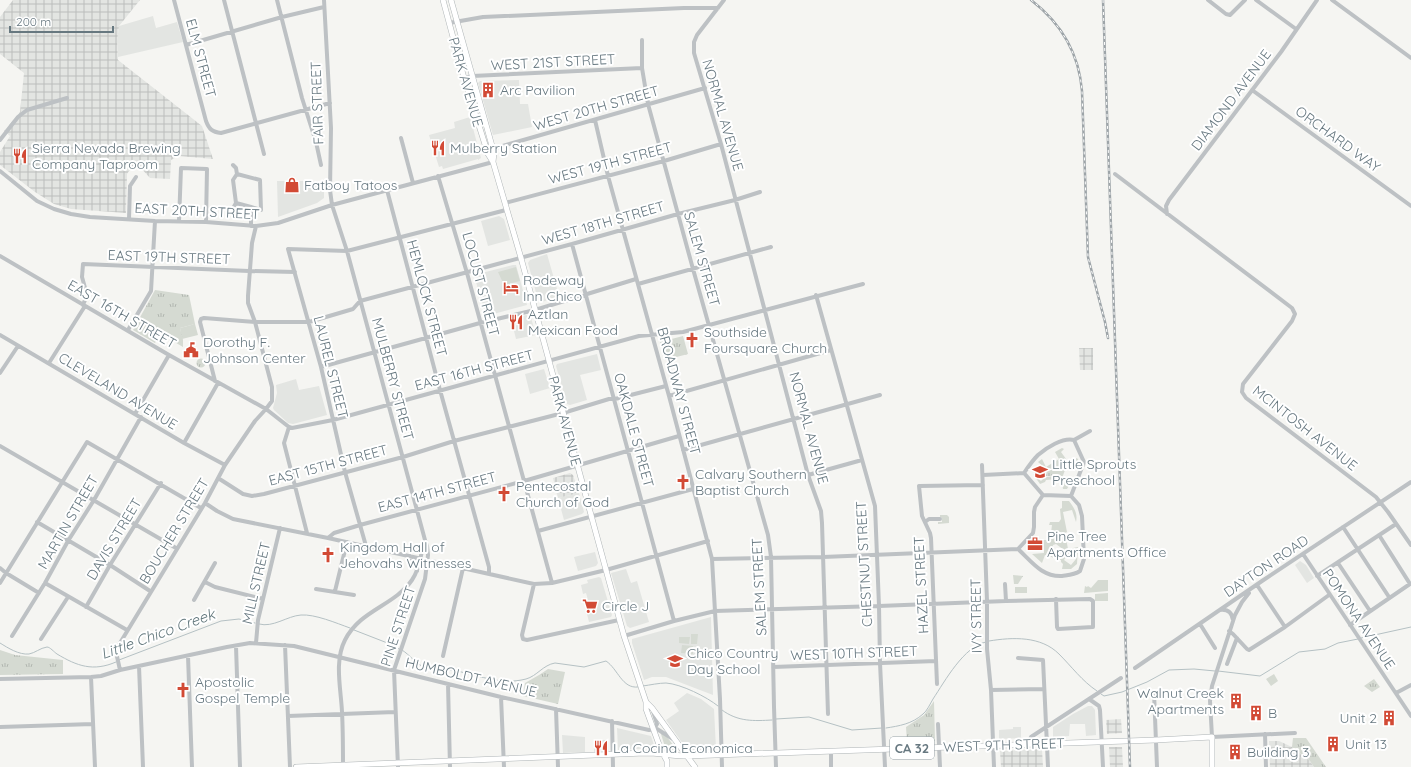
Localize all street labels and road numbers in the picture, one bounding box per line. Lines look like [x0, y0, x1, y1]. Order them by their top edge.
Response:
street label: ELM STREET [182, 17, 220, 99]
street label: PARK AVENUE [445, 35, 487, 129]
street label: DIAMOND AVENUE [1187, 46, 1275, 154]
street label: WEST 21ST STREET [490, 50, 616, 74]
street label: NORMAL AVENUE [698, 57, 748, 173]
street label: FAIR STREET [307, 61, 327, 145]
street label: WEST 20TH STREET [531, 81, 661, 135]
street label: ORCHARD WAY [1292, 102, 1384, 176]
street label: WEST 19TH STREET [546, 138, 674, 188]
street label: WEST 18TH STREET [540, 197, 666, 249]
street label: EAST 20TH STREET [134, 199, 260, 223]
street label: SALEM STREET [680, 210, 724, 308]
street label: LOCUST STREET [458, 230, 504, 338]
street label: HEMLOCK STREET [403, 238, 451, 358]
street label: EAST 19TH STREET [107, 246, 231, 268]
street label: EAST 16TH STREET [65, 276, 179, 352]
street label: LAUREL STREET [310, 314, 352, 420]
street label: MULBERRY STREET [368, 316, 418, 442]
street label: BROADWAY STREET [653, 325, 705, 457]
street label: EAST 16TH STREET [413, 345, 535, 395]
street label: CLEVELAND AVENUE [55, 348, 181, 434]
street label: NORMAL AVENUE [785, 370, 833, 486]
street label: OAKDALE STREET [610, 371, 658, 489]
street label: PARK AVENUE [544, 374, 586, 468]
street label: MCINTOSH AVENUE [1249, 381, 1361, 475]
street label: EAST 15TH STREET [267, 440, 389, 490]
street label: EAST 14TH STREET [376, 468, 498, 516]
street label: MARTIN STREET [34, 472, 102, 572]
street label: BOUCHER STREET [135, 475, 213, 587]
street label: DAVIS STREET [83, 495, 145, 583]
street label: CHESTNUT STREET [852, 501, 876, 627]
street label: DAYTON ROAD [1220, 531, 1312, 601]
street label: HAZEL STREET [909, 536, 933, 634]
street label: SALEM STREET [747, 538, 771, 636]
street label: MILL STREET [238, 540, 274, 626]
street label: POMONA AVENUE [1319, 565, 1399, 673]
street label: IVY STREET [966, 579, 986, 653]
street label: PINE STREET [376, 583, 420, 669]
street label: WEST 10TH STREET [790, 642, 918, 664]
street label: HUMBOLDT AVENUE [404, 653, 538, 701]
street label: WEST 9TH STREET [943, 734, 1065, 756]
road number: CA 32 [890, 737, 934, 759]

